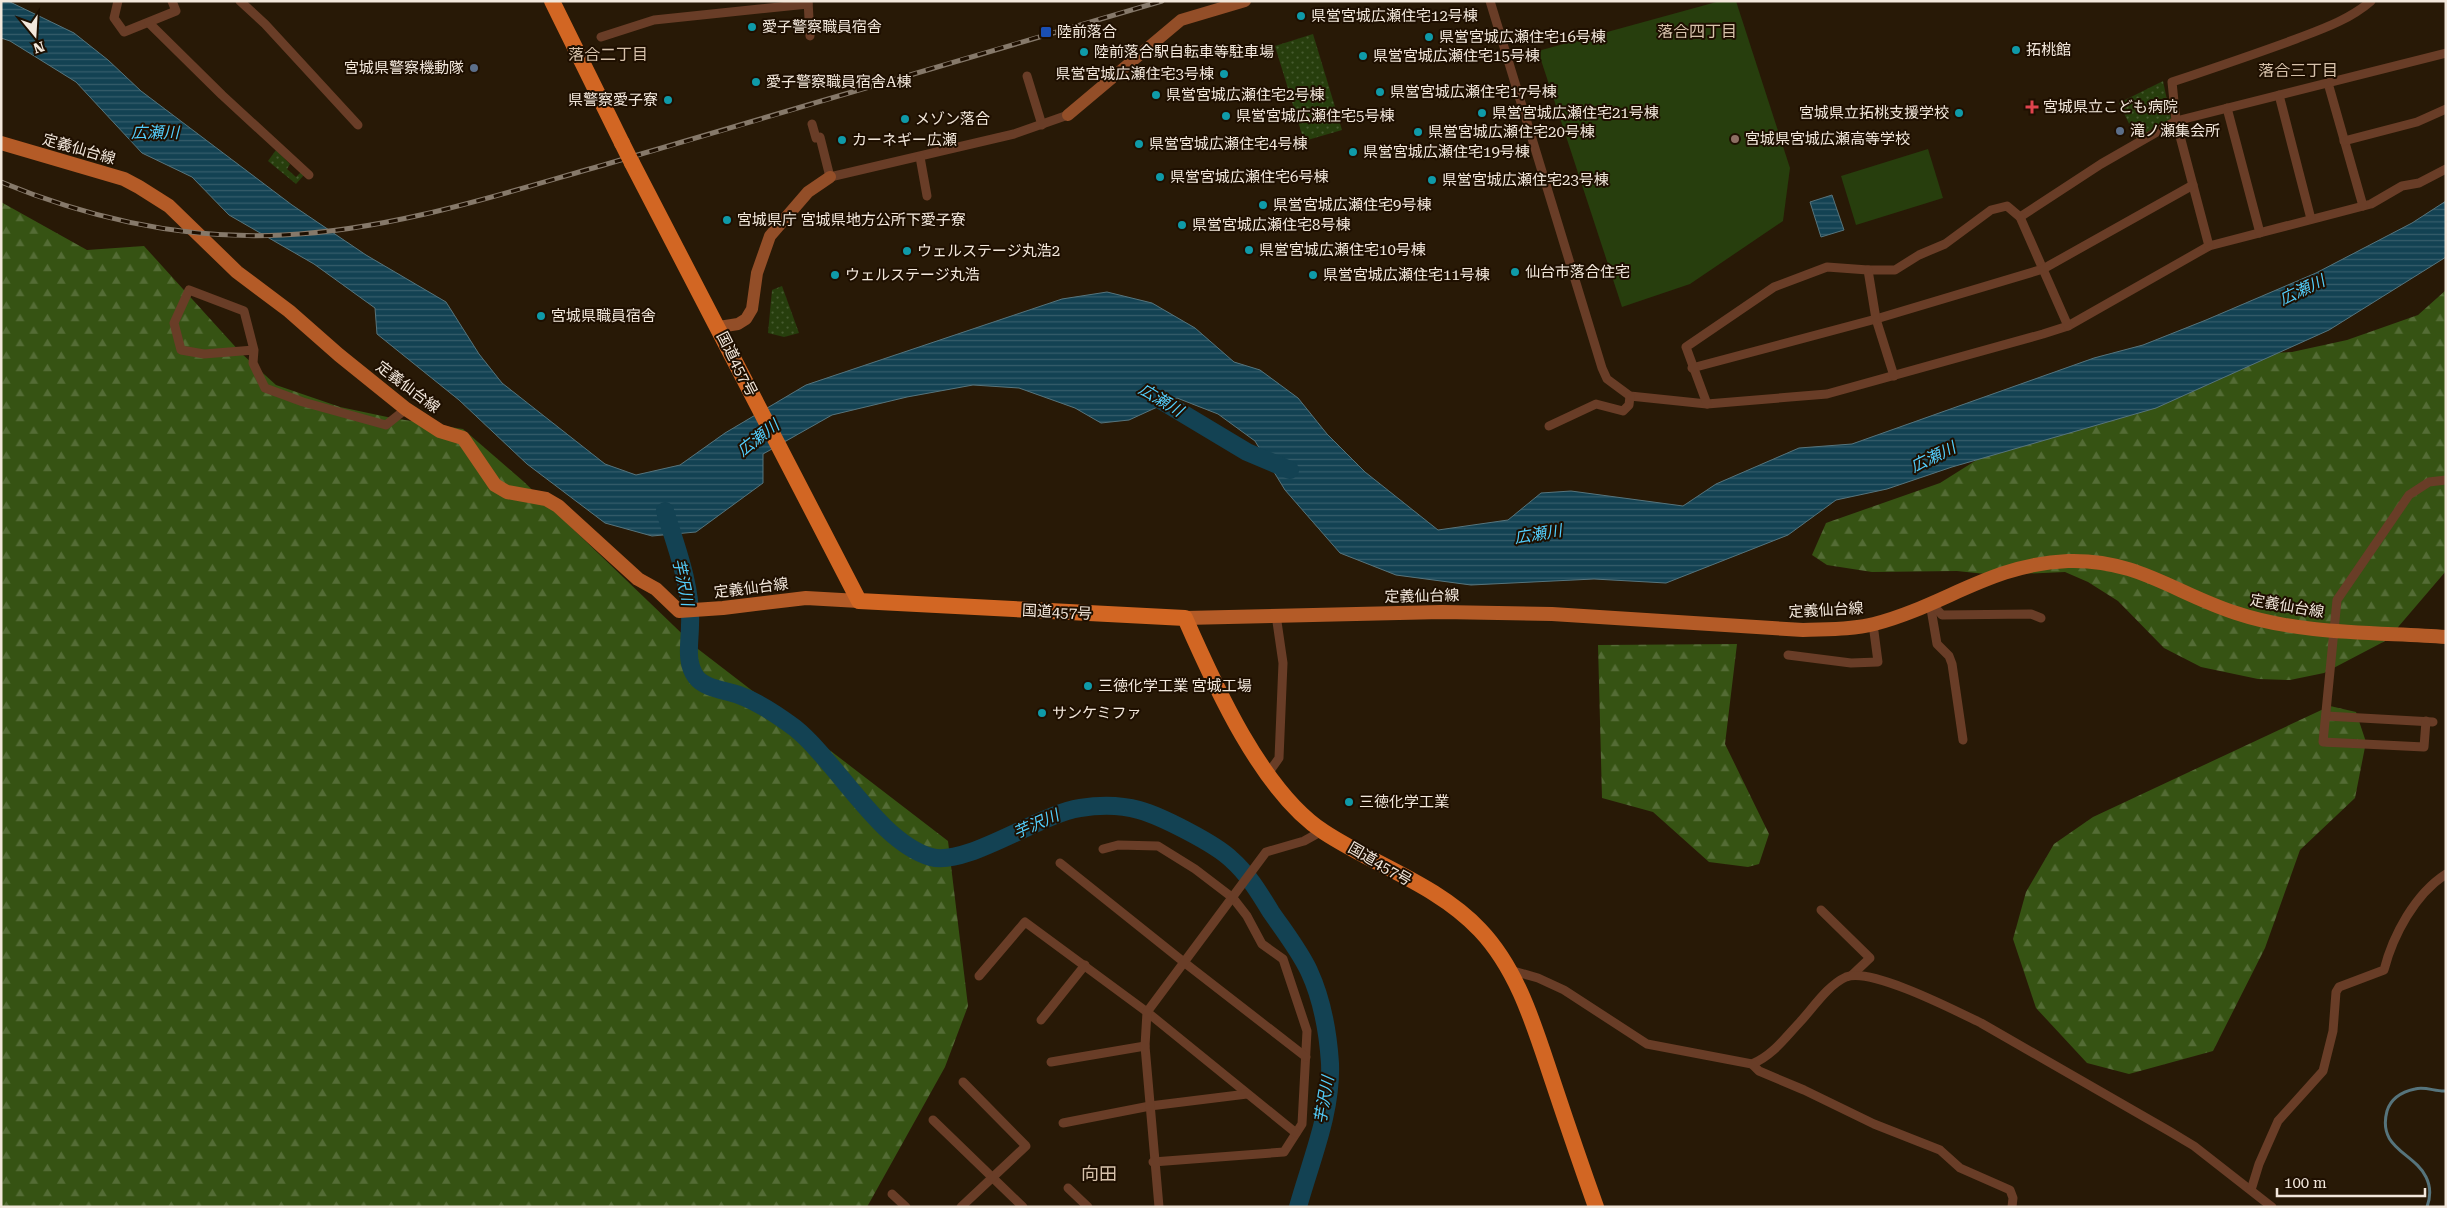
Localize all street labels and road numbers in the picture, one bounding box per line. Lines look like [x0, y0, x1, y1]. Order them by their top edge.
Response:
street label: 定義仙台線 [40, 130, 118, 168]
street label: 国道457号 [713, 329, 761, 399]
street label: 定義仙台線 [373, 357, 443, 417]
street label: 定義仙台線 [713, 574, 789, 602]
street label: 定義仙台線 [1384, 586, 1460, 606]
street label: 定義仙台線 [2248, 591, 2326, 621]
street label: 定義仙台線 [1788, 599, 1864, 621]
street label: 国道457号 [1021, 601, 1093, 623]
street label: 国道457号 [1345, 839, 1415, 889]

